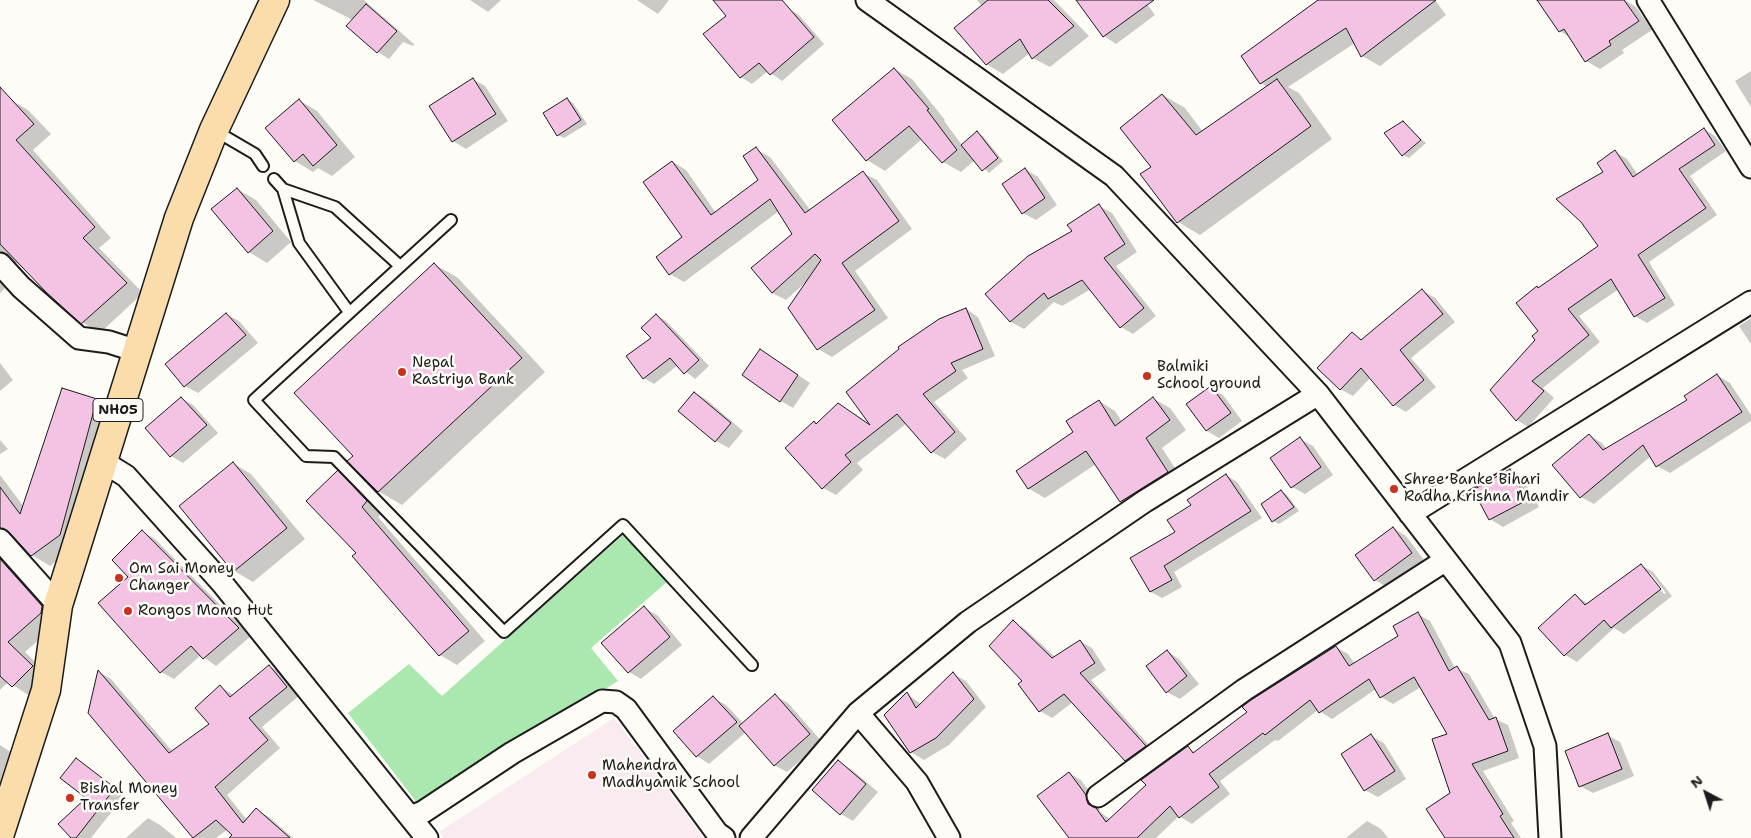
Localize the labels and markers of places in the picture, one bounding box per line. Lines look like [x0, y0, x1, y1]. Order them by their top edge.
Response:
place label: Nepal Rastriya Bank [412, 354, 514, 389]
place label: Balmiki School ground [1157, 358, 1261, 393]
marker: Nepal Rastriya Bank [396, 366, 408, 378]
marker: Balmiki School ground [1141, 370, 1153, 382]
place label: Shree Banke Bihari Radha Krishna Mandir [1404, 471, 1569, 506]
marker: Shree Banke Bihari Radha Krishna Mandir [1388, 483, 1400, 495]
place label: Om Sai Money Changer [129, 560, 234, 595]
marker: Om Sai Money Changer [113, 572, 125, 584]
place label: Rongos Momo Hut [138, 602, 273, 620]
marker: Rongos Momo Hut [122, 605, 134, 617]
place label: Mahendra Madhyamik School [602, 757, 740, 792]
marker: Mahendra Madhyamik School [586, 769, 598, 781]
place label: Bishal Money Transfer [80, 780, 178, 815]
marker: Bishal Money Transfer [64, 792, 76, 804]

